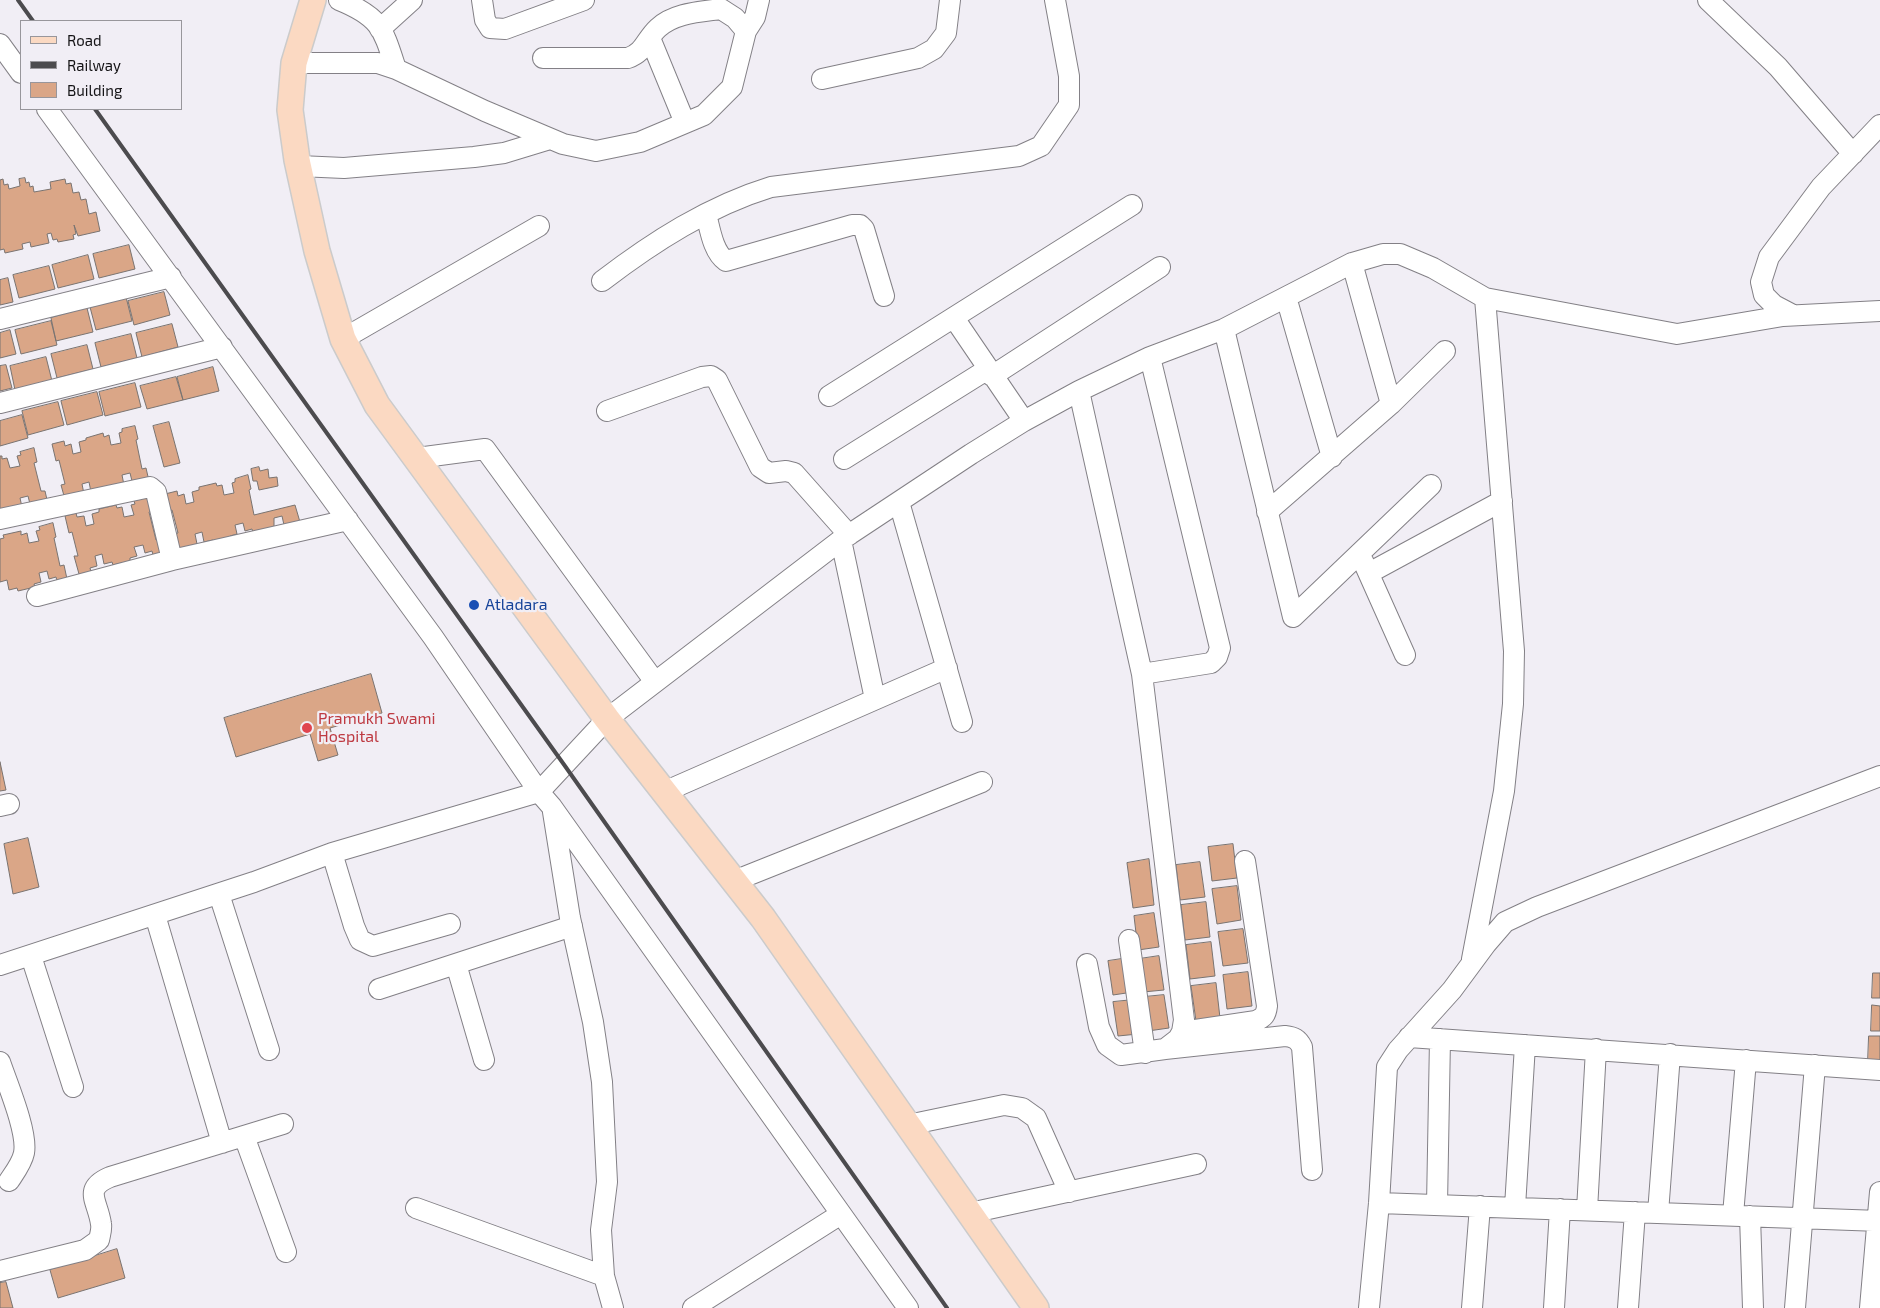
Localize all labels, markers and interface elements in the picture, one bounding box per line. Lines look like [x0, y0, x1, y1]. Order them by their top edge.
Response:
legend [20, 20, 182, 110]
text: Road [67, 31, 102, 49]
text: Railway [67, 56, 121, 74]
text: Building [67, 81, 122, 99]
place label: Atladara [485, 595, 548, 615]
marker: Atladara [467, 598, 481, 612]
place label: Pramukh Swami Hospital [318, 709, 436, 747]
marker: Pramukh Swami Hospital [300, 721, 314, 735]

